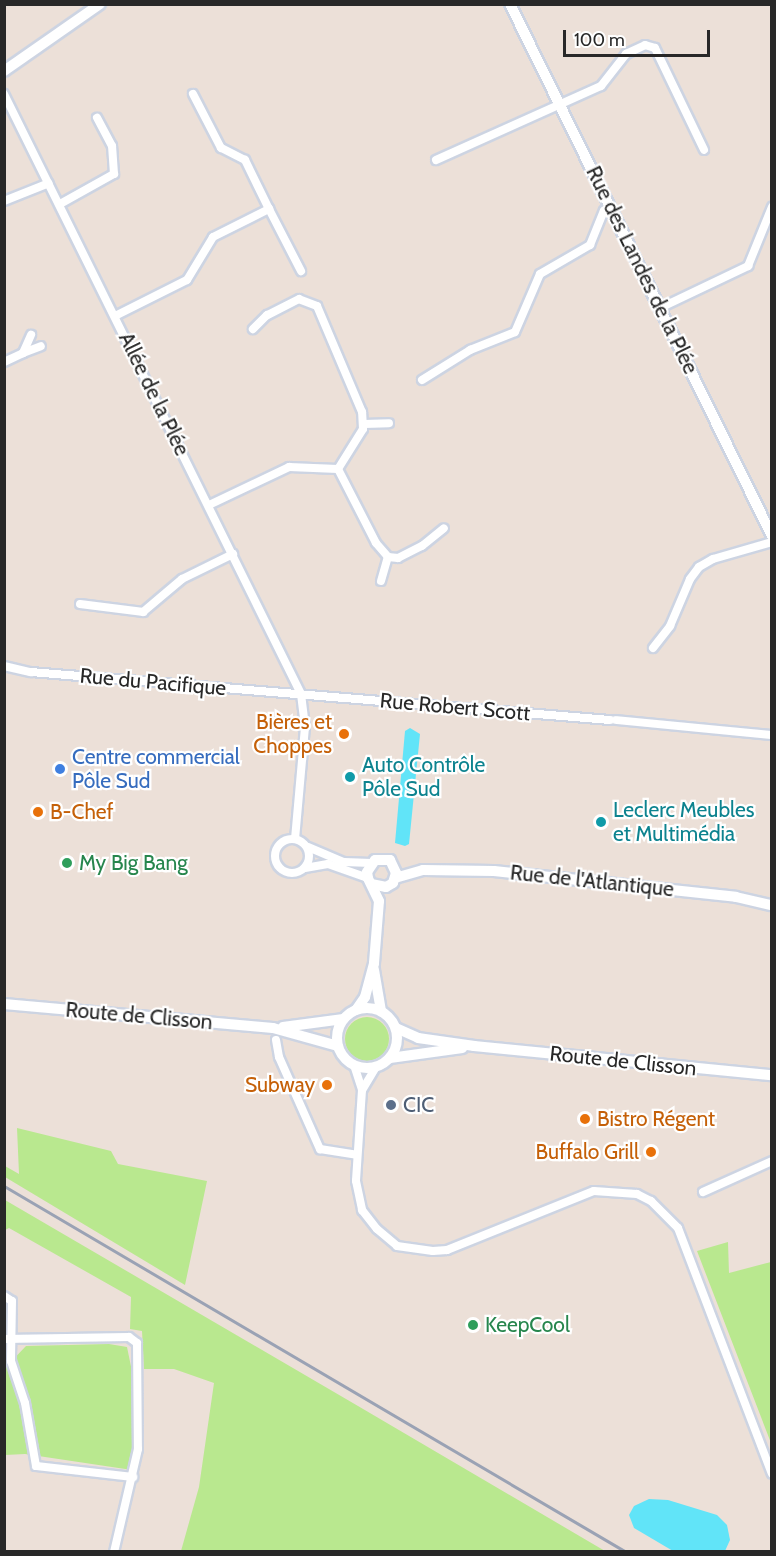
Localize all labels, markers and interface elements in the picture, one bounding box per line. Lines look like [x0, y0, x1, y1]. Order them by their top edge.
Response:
scale bar [566, 18, 713, 56]
text: 100 m [574, 29, 625, 51]
street label: Rue des Landes de la Plée [581, 162, 703, 378]
street label: Allée de la Plée [113, 328, 195, 460]
street label: Rue du Pacifique [79, 663, 227, 701]
street label: Rue Robert Scott [379, 688, 531, 726]
place label: Bières et Choppes [253, 709, 332, 759]
marker: Bières et Choppes [337, 727, 351, 741]
place label: Centre commercial Pôle Sud [72, 744, 240, 794]
place label: Auto Contrôle Pôle Sud [362, 752, 485, 802]
marker: Centre commercial Pôle Sud [53, 762, 67, 776]
marker: Auto Contrôle Pôle Sud [343, 770, 357, 784]
place label: Leclerc Meubles et Multimédia [613, 797, 754, 847]
place label: B-Chef [50, 799, 113, 825]
marker: B-Chef [31, 805, 45, 819]
marker: Leclerc Meubles et Multimédia [594, 815, 608, 829]
place label: My Big Bang [79, 850, 188, 876]
marker: My Big Bang [60, 856, 74, 870]
street label: Rue de l'Atlantique [509, 860, 675, 902]
street label: Route de Clisson [64, 997, 214, 1035]
street label: Route de Clisson [548, 1041, 698, 1081]
place label: Subway [245, 1072, 315, 1098]
marker: Subway [320, 1078, 334, 1092]
place label: CIC [403, 1092, 434, 1118]
marker: CIC [384, 1098, 398, 1112]
place label: Bistro Régent [597, 1106, 715, 1132]
marker: Bistro Régent [578, 1112, 592, 1126]
place label: Buffalo Grill [536, 1139, 639, 1165]
marker: Buffalo Grill [644, 1145, 658, 1159]
place label: KeepCool [485, 1312, 570, 1338]
marker: KeepCool [466, 1318, 480, 1332]

